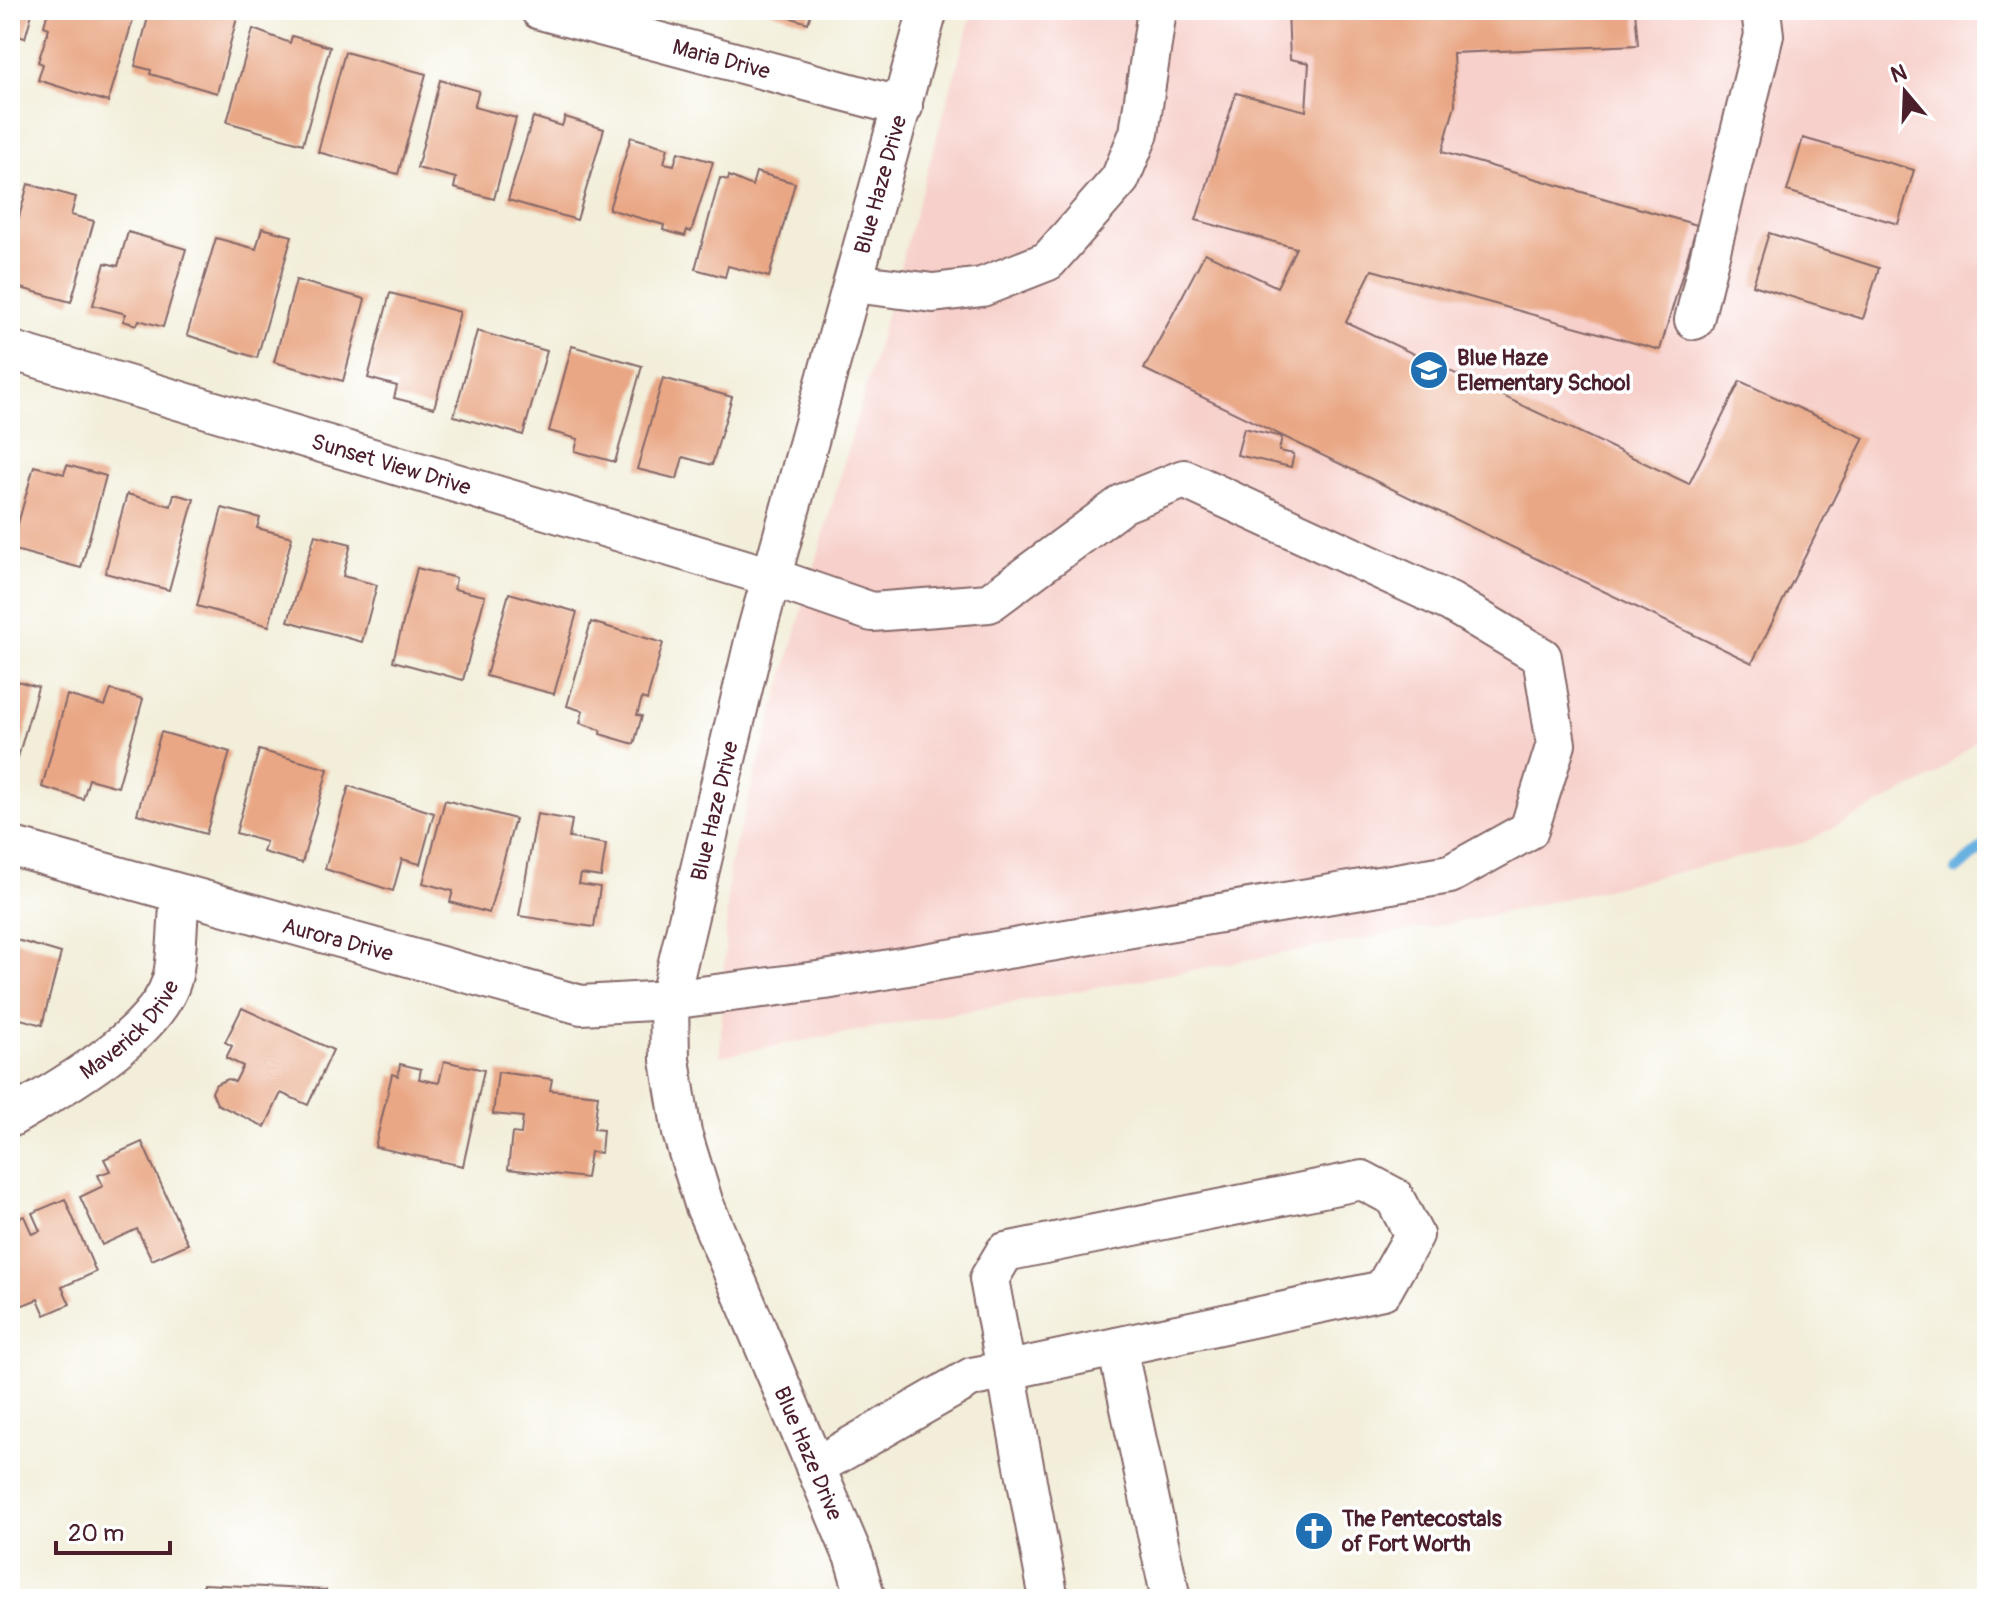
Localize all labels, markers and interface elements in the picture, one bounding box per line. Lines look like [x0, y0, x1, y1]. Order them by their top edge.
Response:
street label: Maria Drive [670, 33, 773, 86]
north arrow [1865, 52, 1945, 132]
text: N [1887, 58, 1911, 90]
street label: Blue Haze Drive [848, 112, 913, 257]
place label: Blue Haze Elementary School [1457, 344, 1631, 397]
school or university icon: Blue Haze Elementary School [1408, 349, 1450, 391]
street label: Sunset View Drive [308, 428, 474, 502]
street label: Blue Haze Drive [685, 738, 745, 884]
street label: Aurora Drive [279, 912, 396, 968]
street label: Maverick Drive [75, 976, 186, 1086]
street label: Blue Haze Drive [767, 1382, 849, 1525]
scale bar [56, 1505, 170, 1555]
place label: The Pentecostals of Fort Worth [1341, 1505, 1502, 1558]
church icon: The Pentecostals of Fort Worth [1293, 1510, 1335, 1552]
text: 20 m [68, 1519, 124, 1548]

